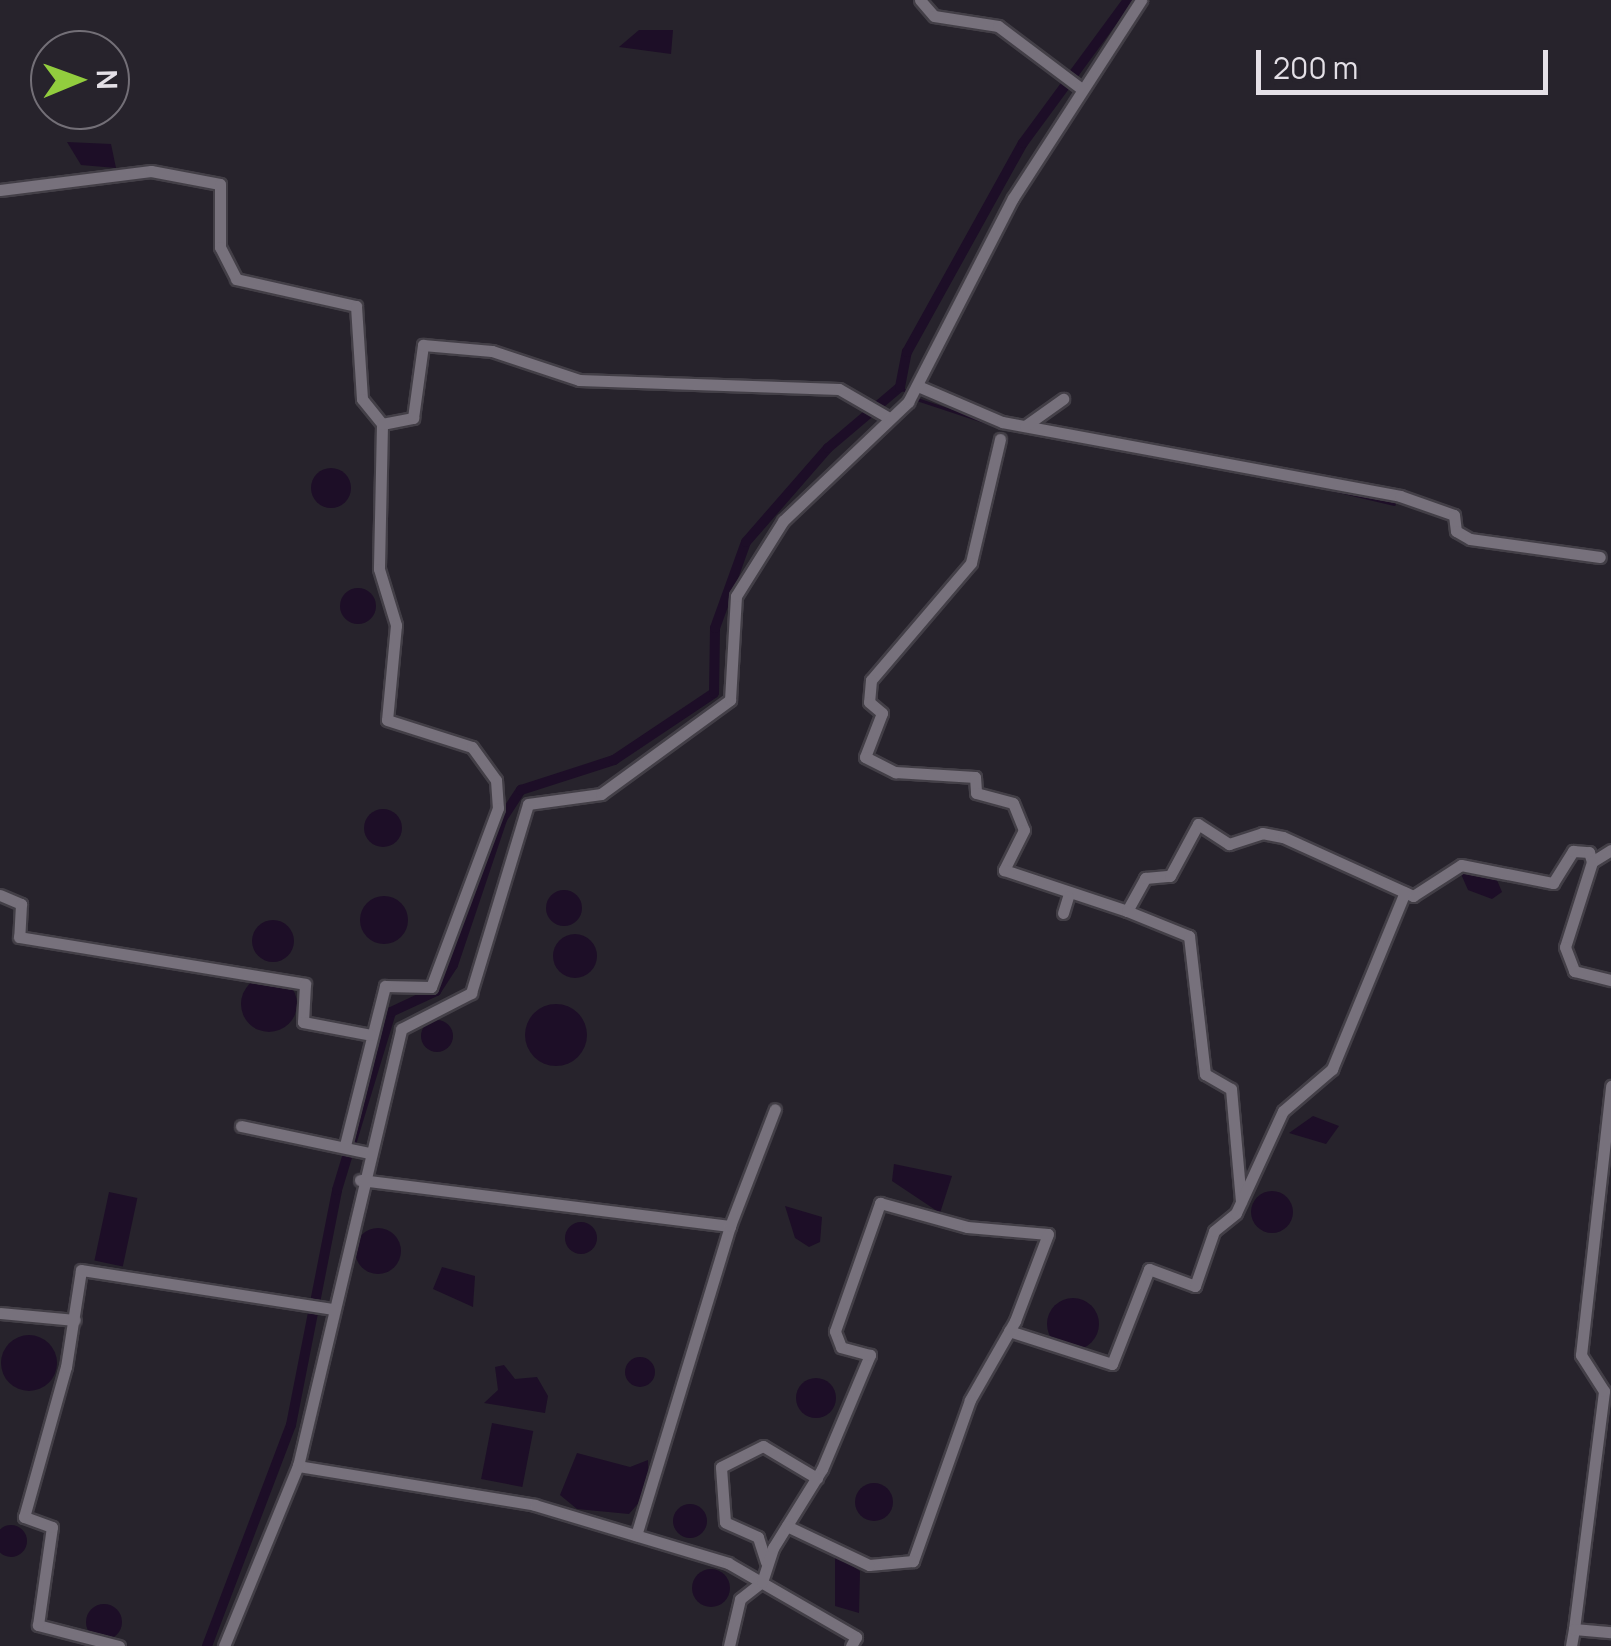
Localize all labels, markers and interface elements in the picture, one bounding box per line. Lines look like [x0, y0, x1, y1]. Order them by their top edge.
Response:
north arrow [30, 30, 130, 130]
scale bar [1261, 30, 1554, 92]
text: 200 m [1273, 47, 1358, 88]
text: N [89, 69, 127, 90]

